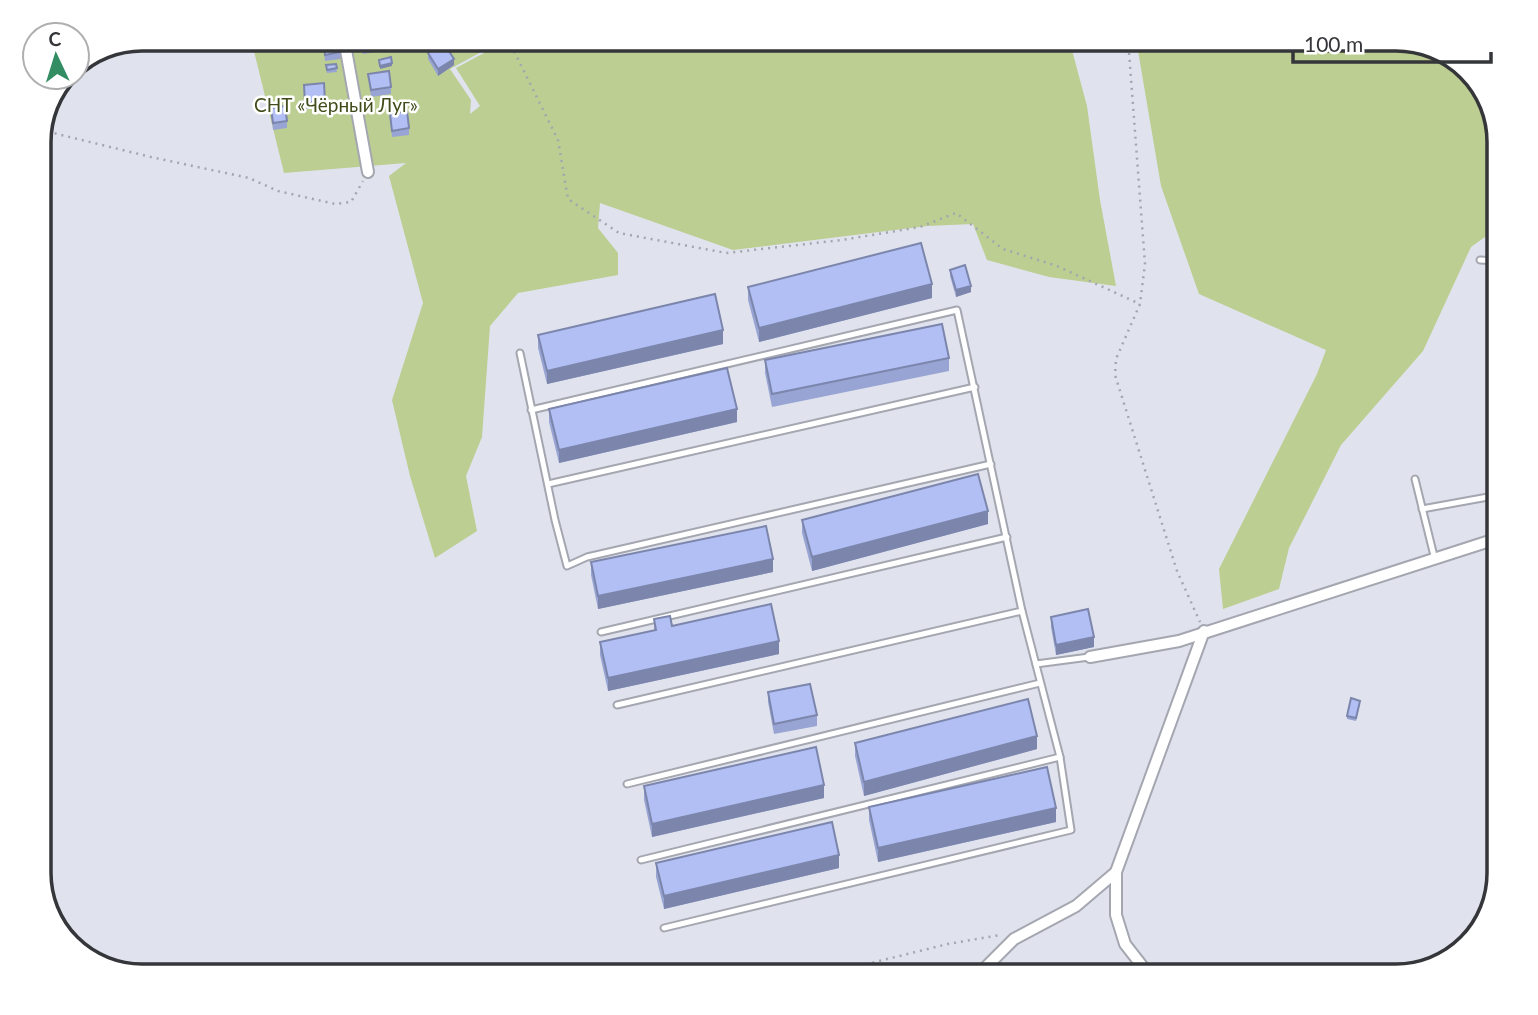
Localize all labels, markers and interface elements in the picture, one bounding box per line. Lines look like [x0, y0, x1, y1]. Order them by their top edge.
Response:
north arrow [21, 21, 91, 91]
scale bar [1293, 21, 1491, 65]
text: С [48, 27, 62, 50]
text: 100 m [1304, 31, 1363, 56]
park label: СНТ «Чёрный Луг» [254, 93, 418, 116]

